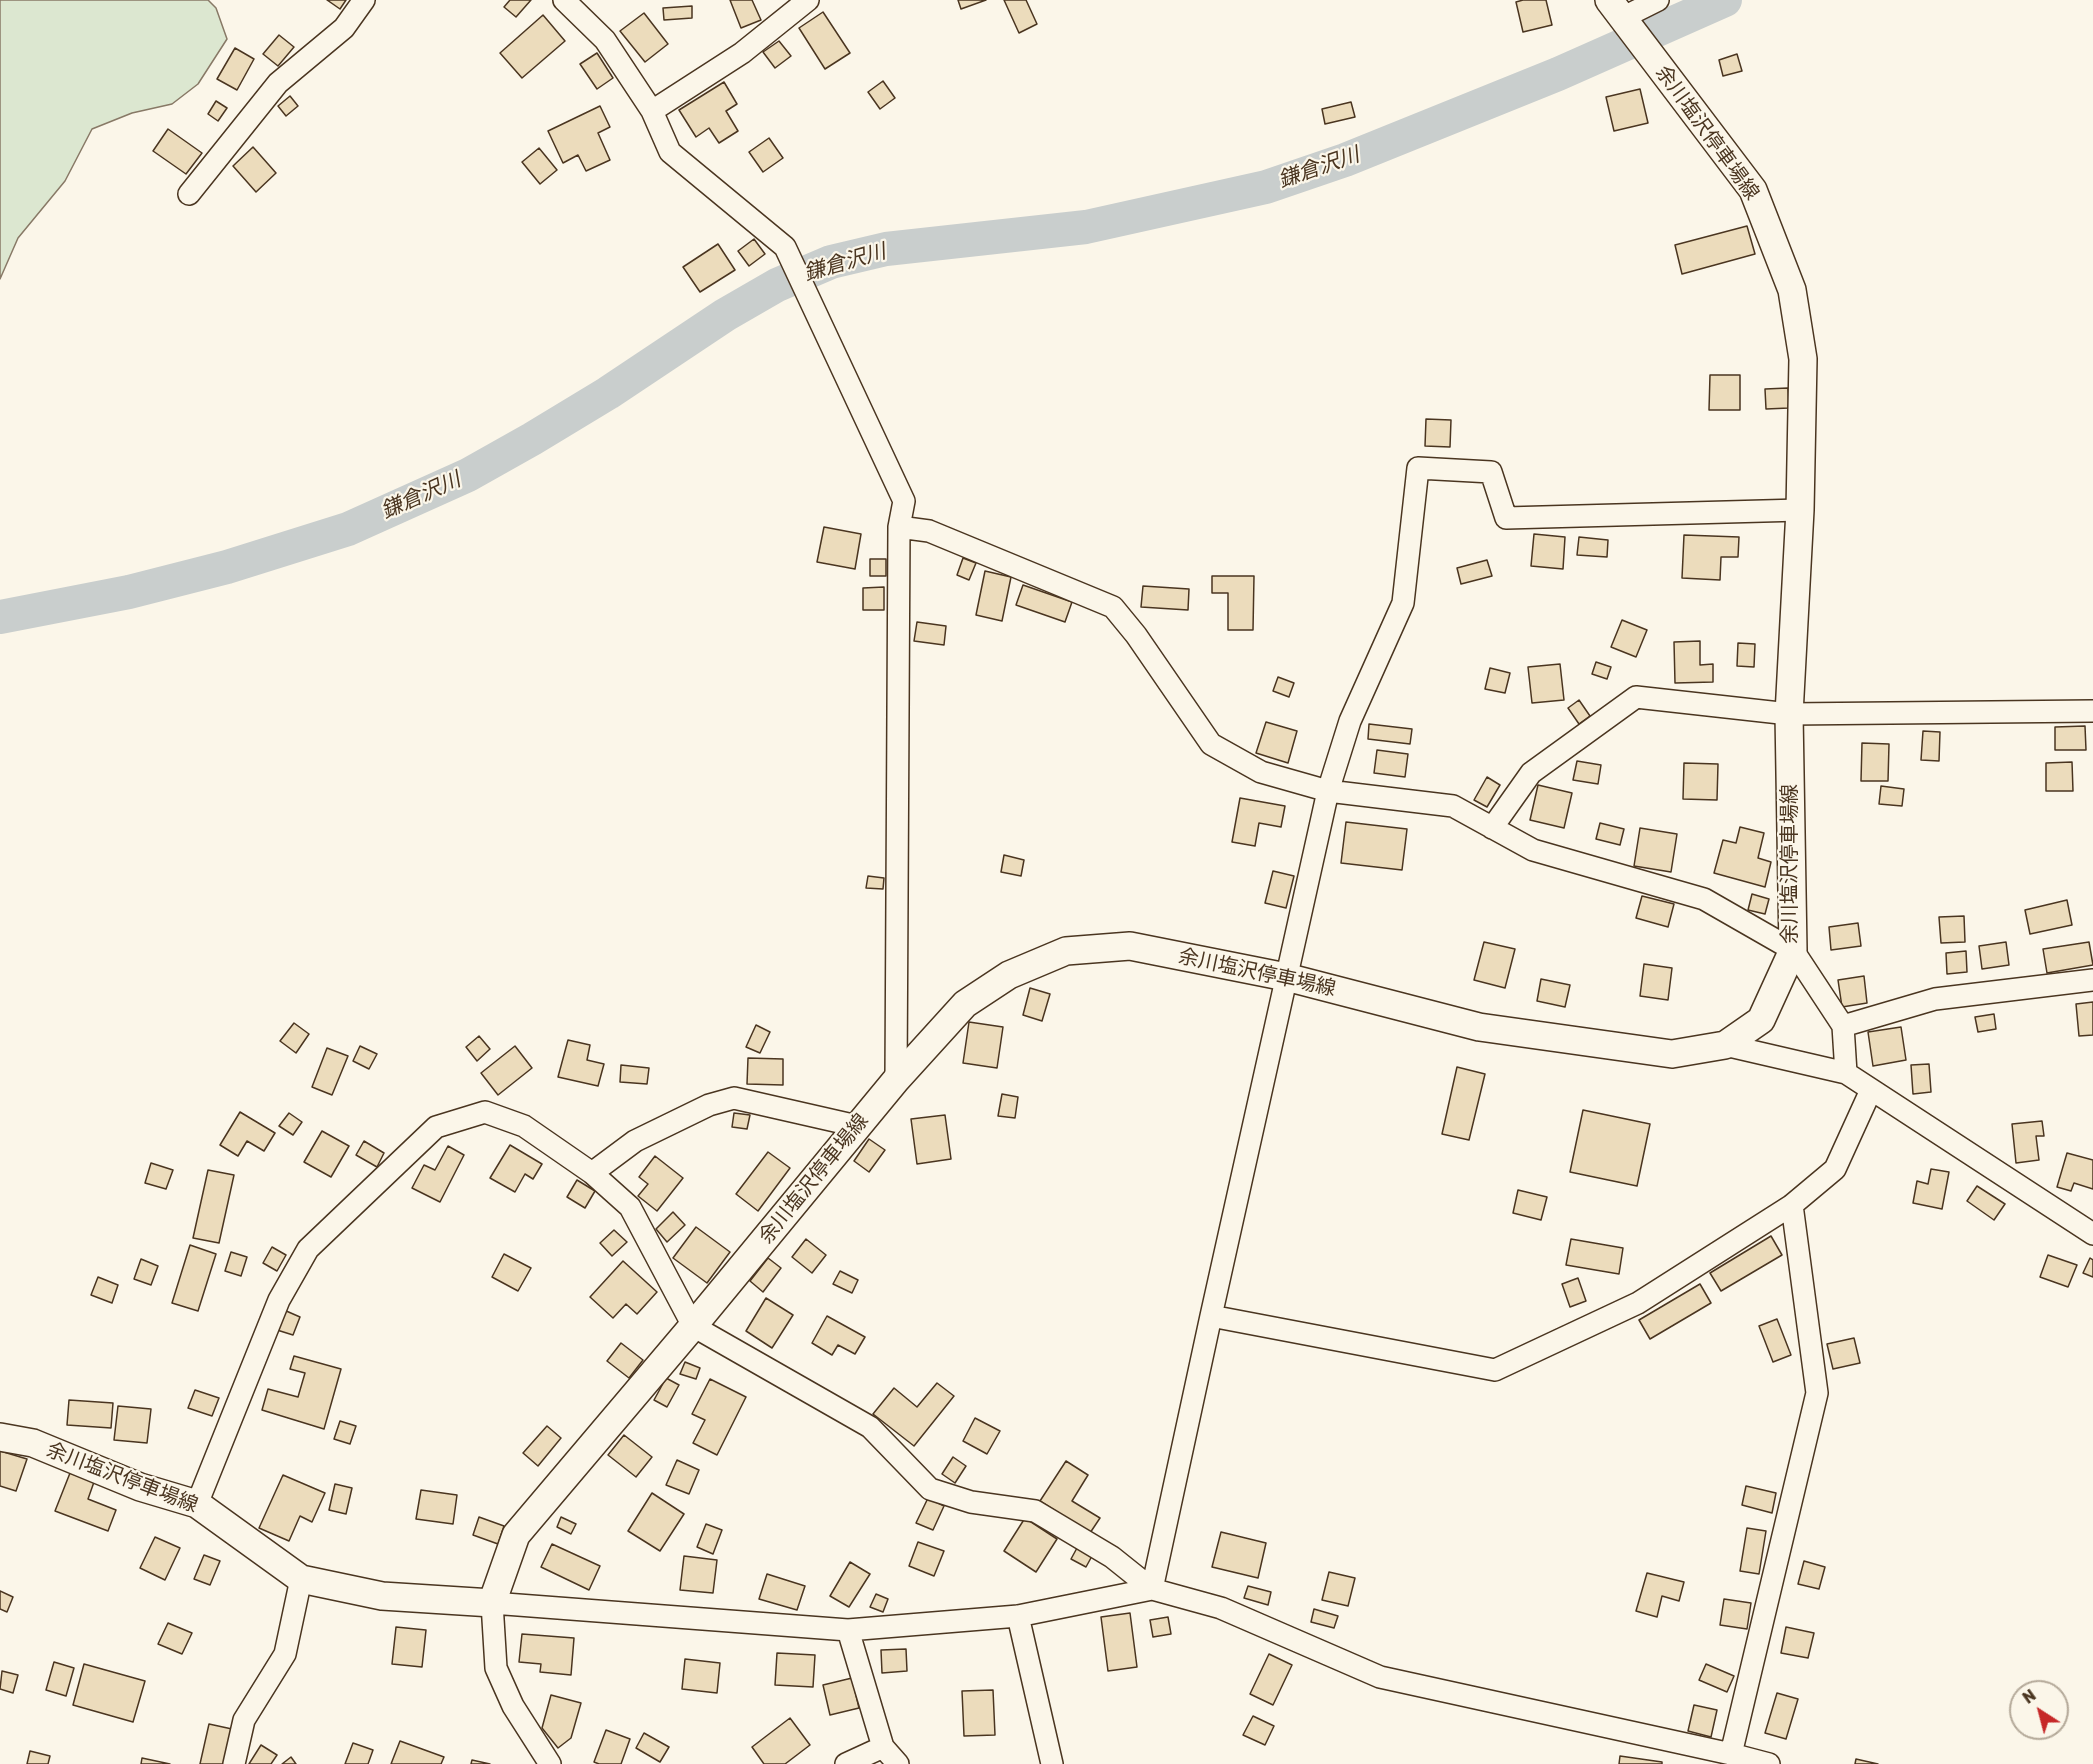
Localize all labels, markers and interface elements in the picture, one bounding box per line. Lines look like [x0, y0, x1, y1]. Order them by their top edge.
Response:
street label: 余川塩沢停車場線 [1650, 61, 1764, 205]
water label: 鎌倉沢川 [1275, 142, 1363, 194]
water label: 鎌倉沢川 [801, 239, 889, 287]
water label: 鎌倉沢川 [378, 467, 464, 525]
street label: 余川塩沢停車場線 [1778, 784, 1802, 944]
street label: 余川塩沢停車場線 [1176, 945, 1338, 1001]
street label: 余川塩沢停車場線 [754, 1109, 874, 1249]
street label: 余川塩沢停車場線 [43, 1438, 201, 1518]
north arrow [2009, 1680, 2069, 1740]
text: N [2019, 1686, 2040, 1708]

